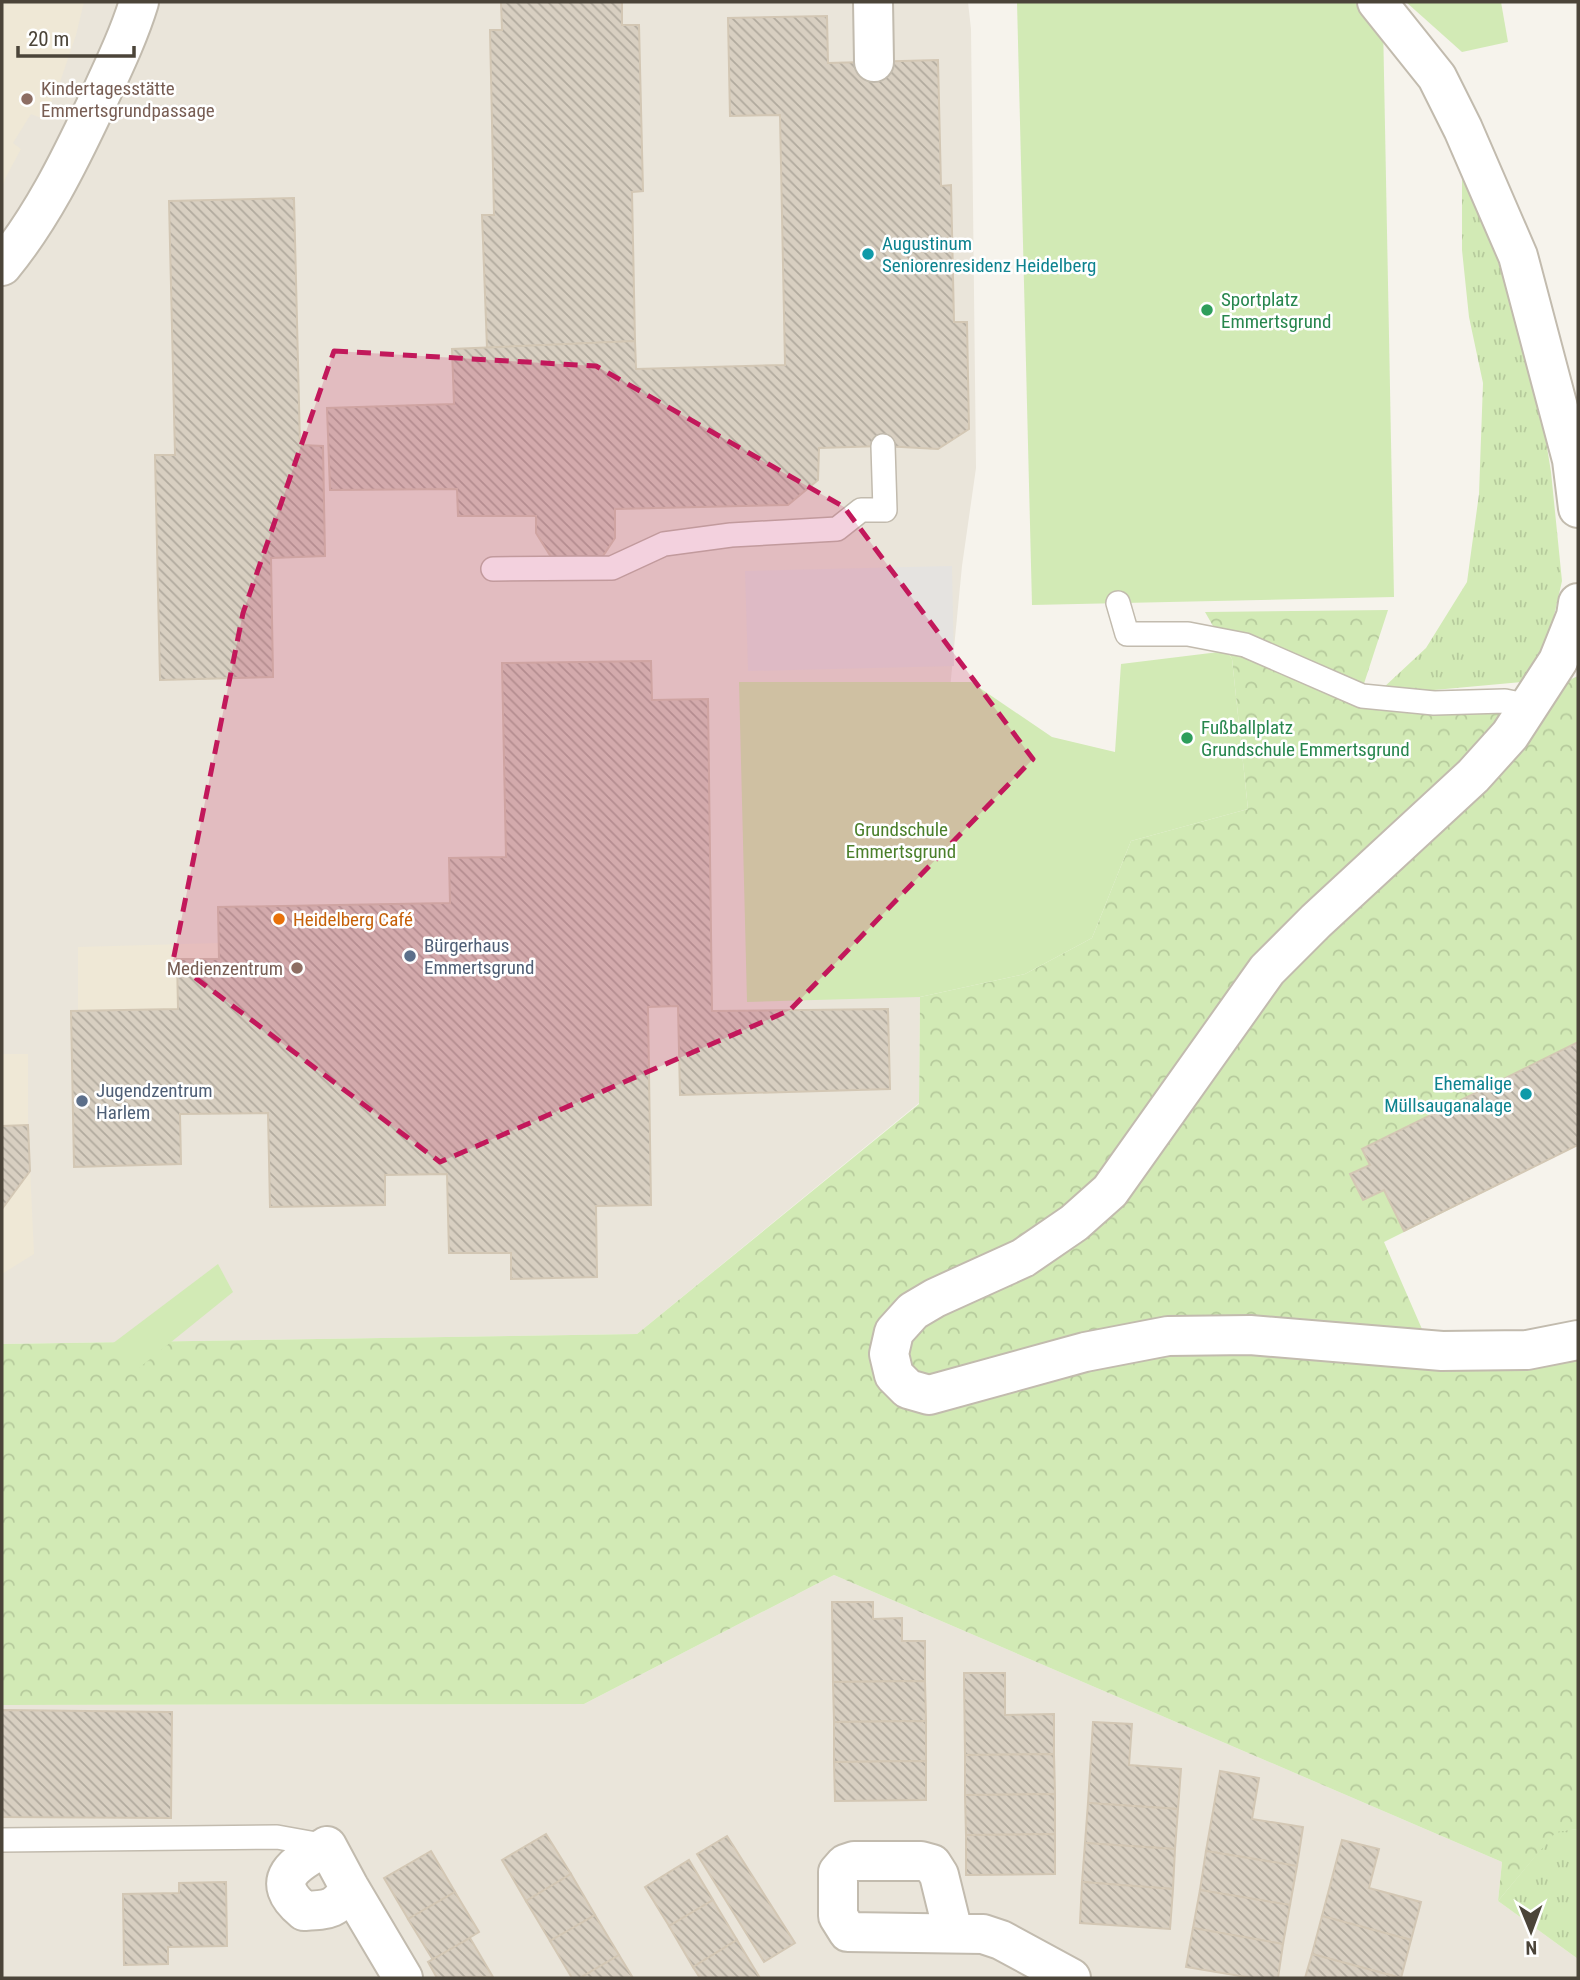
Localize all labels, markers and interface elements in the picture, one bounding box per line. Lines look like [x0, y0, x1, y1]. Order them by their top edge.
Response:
scale bar [18, 14, 133, 58]
text: 20 m [28, 27, 69, 51]
place label: Kindertagesstätte Emmertsgrundpassage [41, 77, 215, 122]
marker: Kindertagesstätte Emmertsgrundpassage [19, 91, 35, 107]
place label: Augustinum Seniorenresidenz Heidelberg [882, 232, 1096, 277]
marker: Augustinum Seniorenresidenz Heidelberg [860, 246, 876, 262]
place label: Sportplatz Emmertsgrund [1221, 288, 1331, 333]
marker: Sportplatz Emmertsgrund [1199, 302, 1215, 318]
place label: Fußballplatz Grundschule Emmertsgrund [1201, 716, 1410, 761]
marker: Fußballplatz Grundschule Emmertsgrund [1179, 730, 1195, 746]
park label: Grundschule Emmertsgrund [846, 818, 956, 863]
place label: Heidelberg Café [293, 908, 413, 931]
marker: Heidelberg Café [271, 911, 287, 927]
place label: Bürgerhaus Emmertsgrund [424, 934, 534, 979]
marker: Bürgerhaus Emmertsgrund [402, 948, 418, 964]
place label: Medienzentrum [167, 957, 283, 980]
marker: Medienzentrum [289, 960, 305, 976]
place label: Ehemalige Müllsauganalage [1384, 1072, 1512, 1117]
place label: Jugendzentrum Harlem [96, 1079, 212, 1124]
marker: Ehemalige Müllsauganalage [1518, 1086, 1534, 1102]
marker: Jugendzentrum Harlem [74, 1093, 90, 1109]
north arrow [1496, 1896, 1566, 1966]
text: N [1525, 1936, 1537, 1959]

